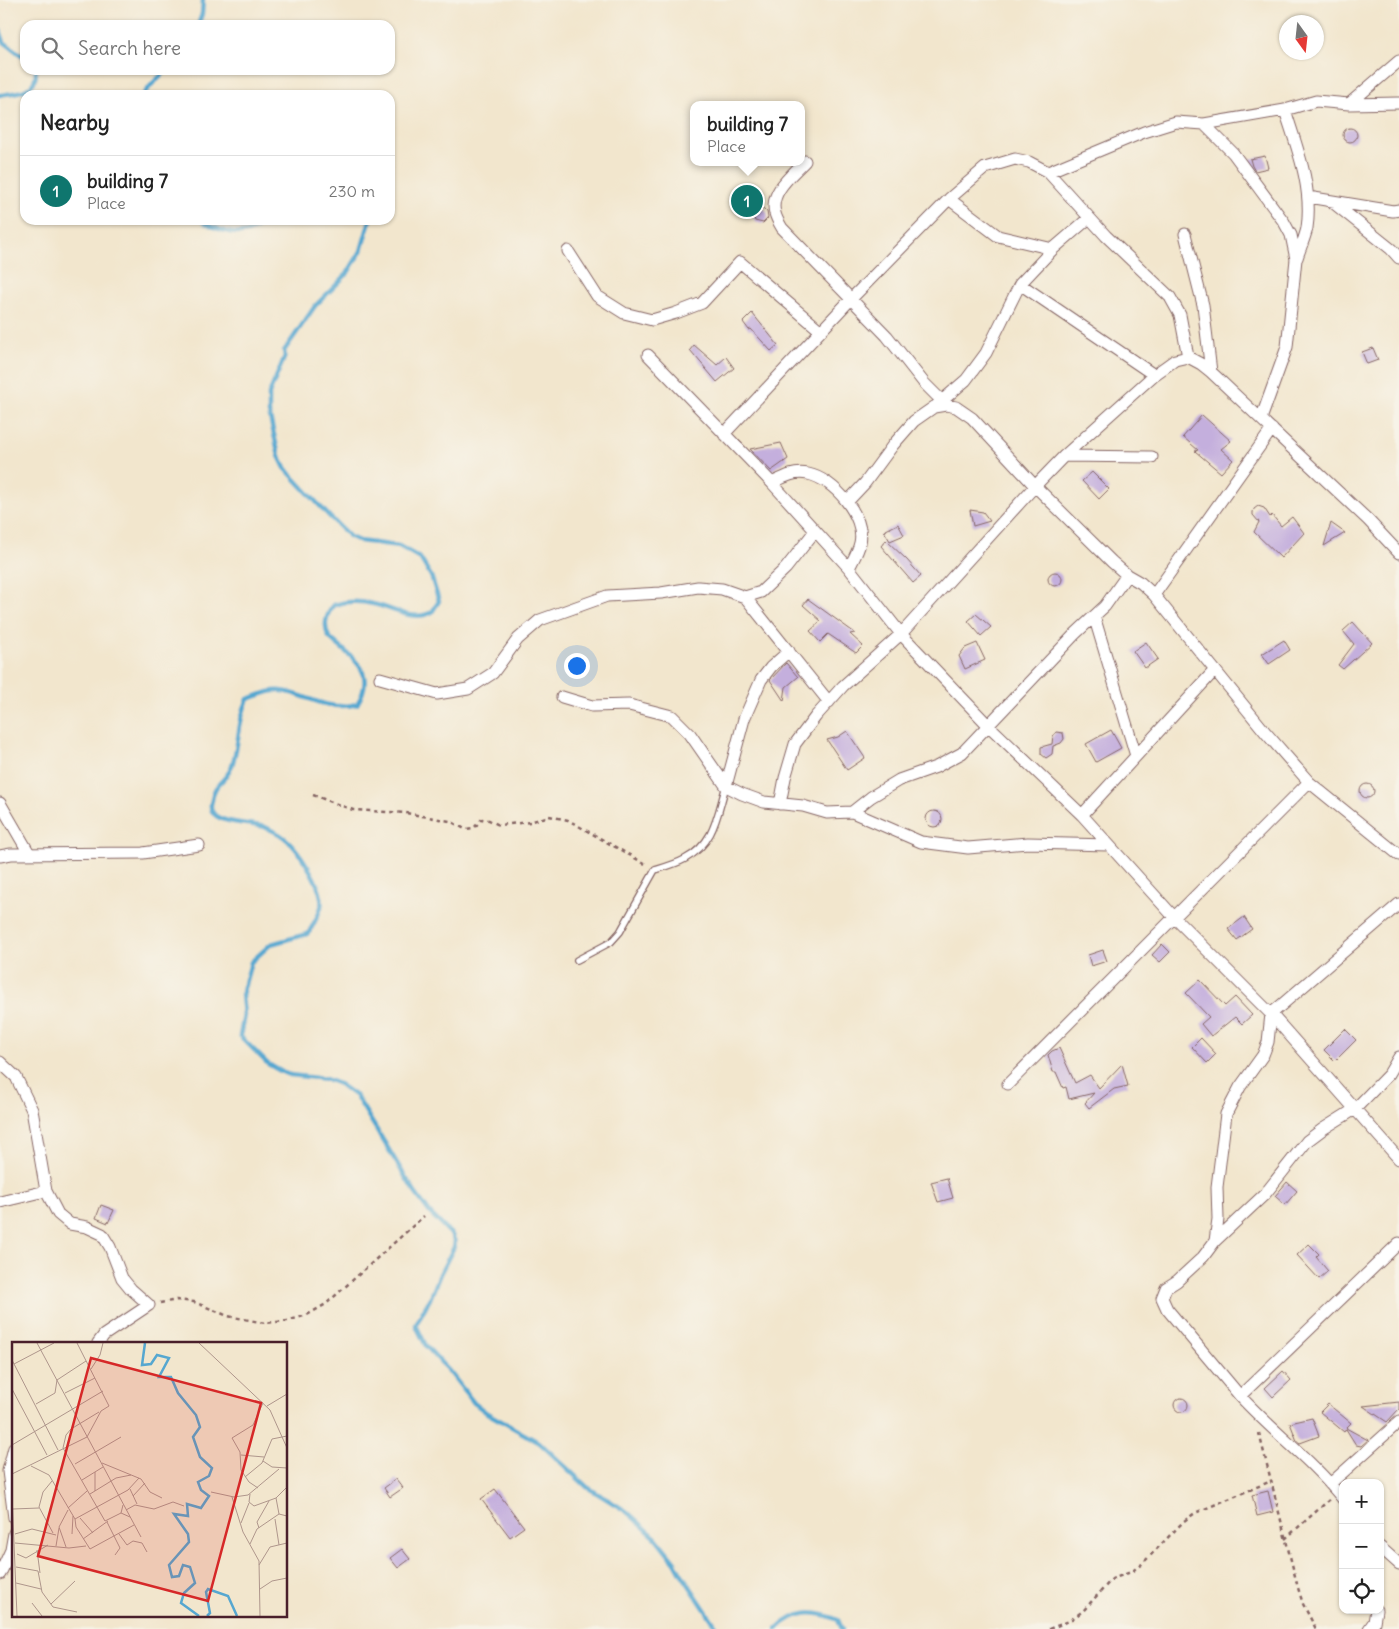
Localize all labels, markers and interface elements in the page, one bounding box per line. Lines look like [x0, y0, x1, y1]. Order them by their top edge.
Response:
north arrow [1279, 15, 1324, 60]
search box [20, 20, 395, 75]
icon: search [38, 34, 66, 62]
text: Search here [78, 36, 181, 60]
popup [690, 101, 805, 166]
text: Nearby [40, 109, 110, 136]
text: building 7 [707, 112, 788, 136]
text: Place [707, 136, 746, 156]
text: building 7 [87, 169, 168, 193]
text: 1 [53, 181, 59, 201]
text: 230 m [329, 181, 375, 201]
pin: 1 [731, 182, 763, 220]
text: Place [87, 193, 126, 213]
your location [564, 653, 590, 679]
inset map [12, 1342, 288, 1616]
map controls [1339, 1479, 1384, 1614]
button: + [1339, 1479, 1384, 1524]
button: − [1339, 1524, 1384, 1569]
button: locate [1339, 1569, 1384, 1614]

